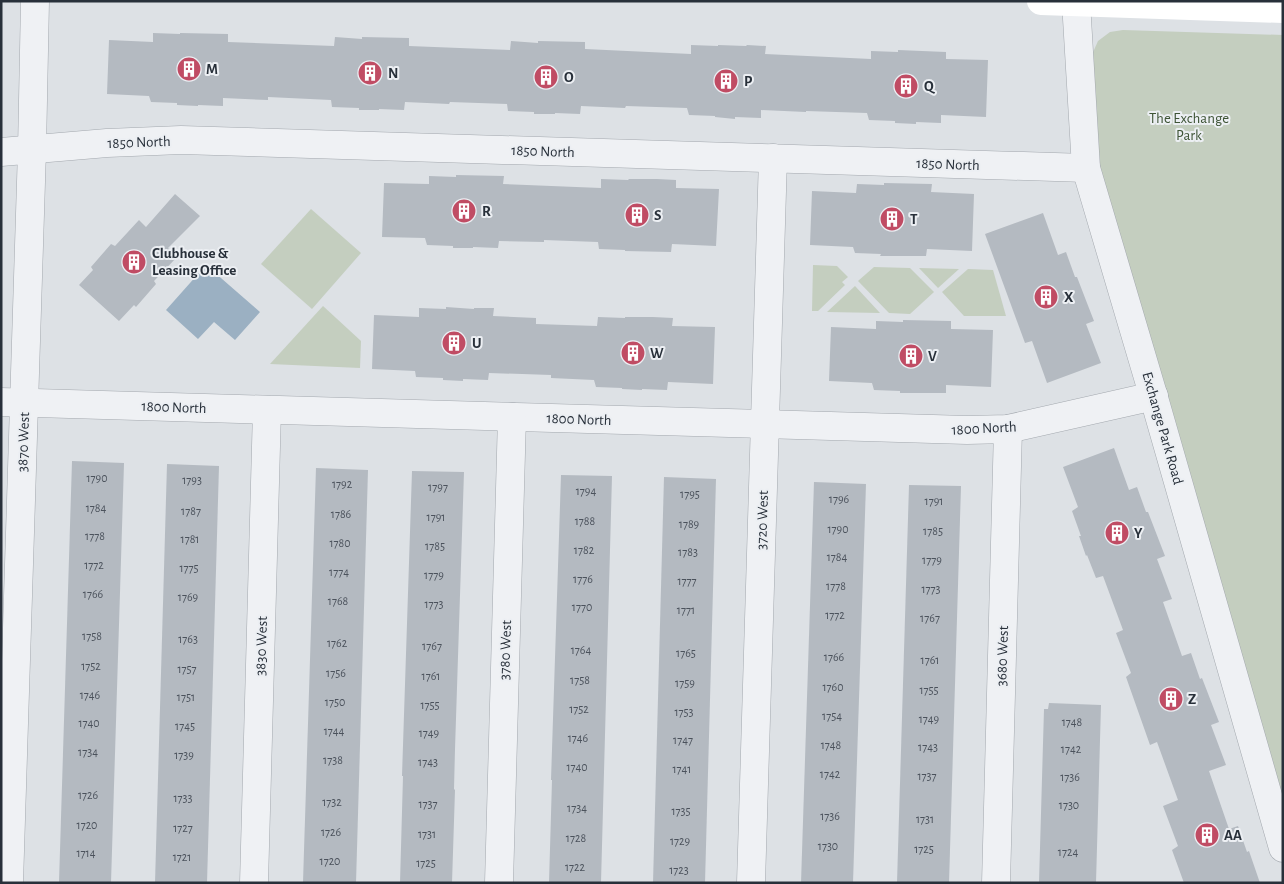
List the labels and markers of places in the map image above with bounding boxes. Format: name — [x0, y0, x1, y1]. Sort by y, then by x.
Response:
building icon: M — [176, 56, 202, 82]
building icon: N — [357, 60, 383, 86]
place label: M — [206, 62, 218, 77]
building icon: O — [533, 64, 559, 90]
place label: N — [388, 66, 398, 81]
building icon: P — [713, 68, 739, 94]
place label: O — [564, 70, 574, 85]
building icon: Q — [893, 73, 919, 99]
place label: P — [744, 74, 753, 89]
place label: Q — [924, 79, 936, 94]
building icon: R — [451, 198, 477, 224]
building icon: S — [624, 202, 650, 228]
place label: R — [482, 204, 491, 219]
building icon: T — [879, 206, 905, 232]
place label: S — [654, 208, 661, 223]
place label: T — [910, 212, 918, 227]
place label: Clubhouse & Leasing Office — [152, 246, 236, 278]
building icon: Clubhouse & Leasing Office — [121, 249, 147, 275]
building icon: X — [1033, 284, 1059, 310]
place label: X — [1064, 290, 1074, 305]
building icon: U — [441, 330, 467, 356]
place label: U — [472, 336, 482, 351]
building icon: W — [620, 340, 646, 366]
building icon: V — [898, 343, 924, 369]
place label: W — [650, 346, 664, 361]
place label: V — [928, 349, 937, 364]
building icon: Y — [1104, 520, 1130, 546]
place label: Y — [1134, 526, 1143, 541]
building icon: Z — [1158, 686, 1184, 712]
place label: Z — [1188, 692, 1196, 707]
building icon: AA — [1194, 822, 1220, 848]
place label: AA — [1224, 828, 1242, 843]

